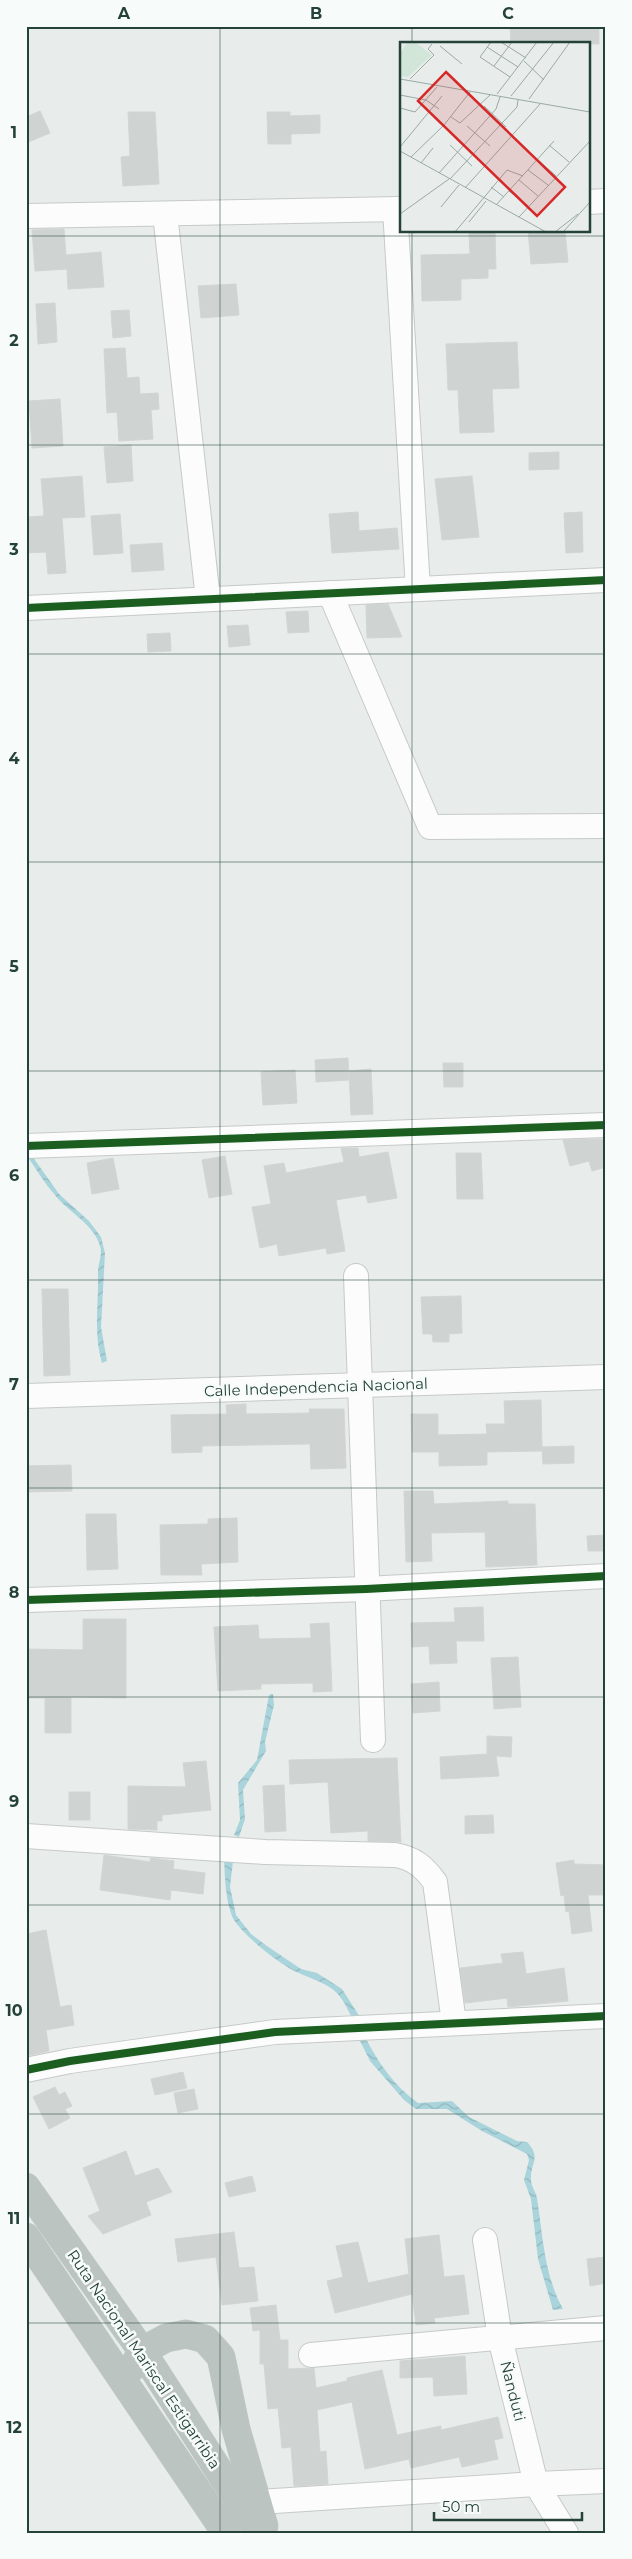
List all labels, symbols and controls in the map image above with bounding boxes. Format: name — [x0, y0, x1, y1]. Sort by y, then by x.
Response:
text: A — [117, 4, 131, 23]
text: B — [310, 4, 322, 23]
text: C — [502, 4, 514, 23]
inset map — [400, 42, 590, 232]
text: 1 — [11, 123, 17, 142]
text: 2 — [9, 331, 19, 350]
text: 3 — [8, 540, 19, 559]
text: 4 — [8, 749, 20, 768]
text: 5 — [9, 957, 19, 976]
text: 6 — [9, 1166, 19, 1185]
street label: Calle Independencia Nacional — [204, 1374, 428, 1400]
text: 7 — [9, 1375, 19, 1394]
text: 8 — [9, 1583, 19, 1602]
text: 9 — [9, 1792, 19, 1811]
text: 10 — [5, 2001, 23, 2020]
text: 11 — [8, 2209, 20, 2228]
street label: Ruta Nacional Mariscal Estigarribia — [63, 2246, 225, 2472]
street label: Ñanduti — [496, 2359, 530, 2423]
text: 12 — [6, 2418, 22, 2437]
scale bar — [434, 2489, 582, 2521]
text: 50 m — [442, 2497, 480, 2516]

